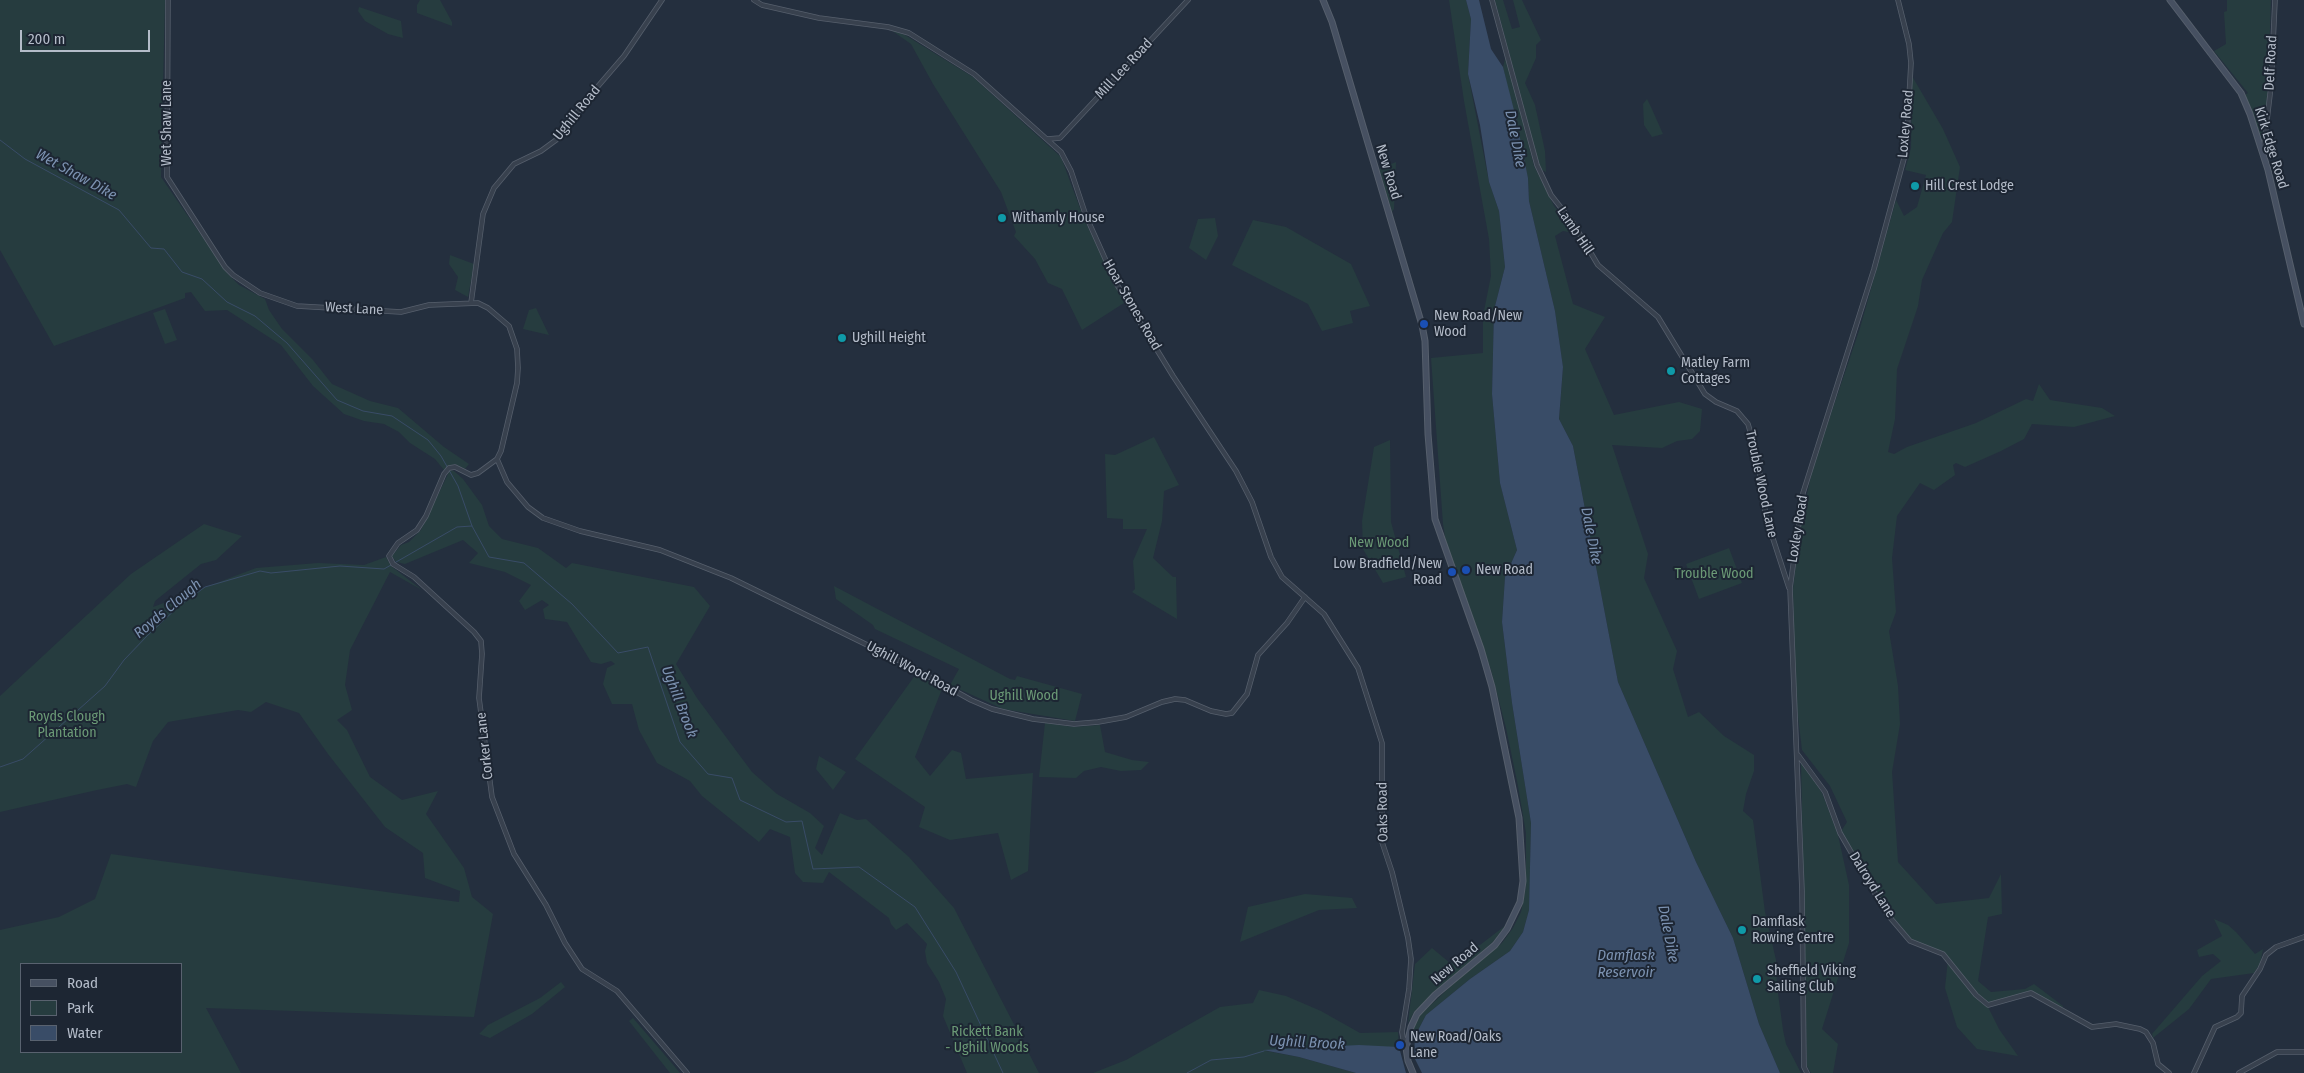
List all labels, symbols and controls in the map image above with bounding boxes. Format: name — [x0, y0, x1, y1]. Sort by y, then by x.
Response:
scale bar — [22, 20, 152, 52]
text: 200 m — [28, 30, 65, 48]
street label: Mill Lee Road — [1092, 35, 1156, 103]
street label: Delf Road — [2261, 35, 2281, 91]
street label: Wet Shaw Lane — [159, 80, 175, 166]
street label: Ughill Road — [550, 82, 604, 144]
street label: Loxley Road — [1895, 89, 1917, 159]
street label: Kirk Edge Road — [2251, 105, 2291, 191]
water label: Dale Dike — [1501, 109, 1529, 169]
street label: New Road — [1372, 142, 1404, 202]
water label: Wet Shaw Dike — [32, 145, 120, 205]
place label: Hill Crest Lodge — [1925, 178, 2014, 194]
marker: Hill Crest Lodge — [1909, 180, 1921, 192]
street label: Lamb Hill — [1553, 204, 1597, 258]
place label: Withamly House — [1012, 210, 1105, 226]
marker: Withamly House — [996, 212, 1008, 224]
street label: Hoar Stones Road — [1099, 257, 1165, 353]
street label: West Lane — [324, 299, 384, 319]
place label: New Road/New Wood — [1434, 308, 1522, 341]
marker: New Road/New Wood — [1418, 318, 1430, 330]
place label: Ughill Height — [852, 330, 926, 346]
marker: Ughill Height — [836, 332, 848, 344]
place label: Matley Farm Cottages — [1681, 355, 1750, 388]
marker: Matley Farm Cottages — [1665, 365, 1677, 377]
street label: Trouble Wood Lane — [1741, 429, 1781, 539]
street label: Loxley Road — [1784, 494, 1812, 564]
water label: Dale Dike — [1577, 506, 1605, 566]
park label: New Wood — [1349, 535, 1409, 551]
place label: Low Bradfield/New Road — [1333, 556, 1442, 588]
place label: New Road — [1476, 562, 1533, 578]
marker: New Road — [1460, 564, 1472, 576]
marker: Low Bradfield/New Road — [1446, 566, 1458, 578]
park label: Trouble Wood — [1674, 566, 1754, 582]
water label: Royds Clough — [131, 576, 205, 642]
street label: Ughill Wood Road — [863, 638, 961, 700]
water label: Ughill Brook — [657, 663, 701, 741]
park label: Ughill Wood — [990, 688, 1058, 704]
park label: Royds Clough Plantation — [29, 709, 105, 742]
street label: Corker Lane — [473, 711, 497, 781]
street label: Oaks Road — [1374, 782, 1392, 842]
street label: Dalroyd Lane — [1845, 849, 1899, 921]
water label: Dale Dike — [1654, 904, 1682, 964]
place label: Damflask Rowing Centre — [1752, 914, 1834, 946]
marker: Damflask Rowing Centre — [1736, 924, 1748, 936]
street label: New Road — [1428, 939, 1482, 989]
water label: Damflask Reservoir — [1597, 947, 1655, 982]
legend — [20, 963, 182, 1053]
place label: Sheffield Viking Sailing Club — [1767, 963, 1856, 996]
marker: Sheffield Viking Sailing Club — [1751, 973, 1763, 985]
text: Road — [67, 974, 98, 992]
text: Park — [67, 999, 94, 1017]
text: Water — [67, 1024, 102, 1042]
park label: Rickett Bank - Ughill Woods — [945, 1024, 1029, 1056]
place label: New Road/Oaks Lane — [1410, 1029, 1501, 1062]
water label: Ughill Brook — [1269, 1032, 1345, 1054]
marker: New Road/Oaks Lane — [1394, 1039, 1406, 1051]

